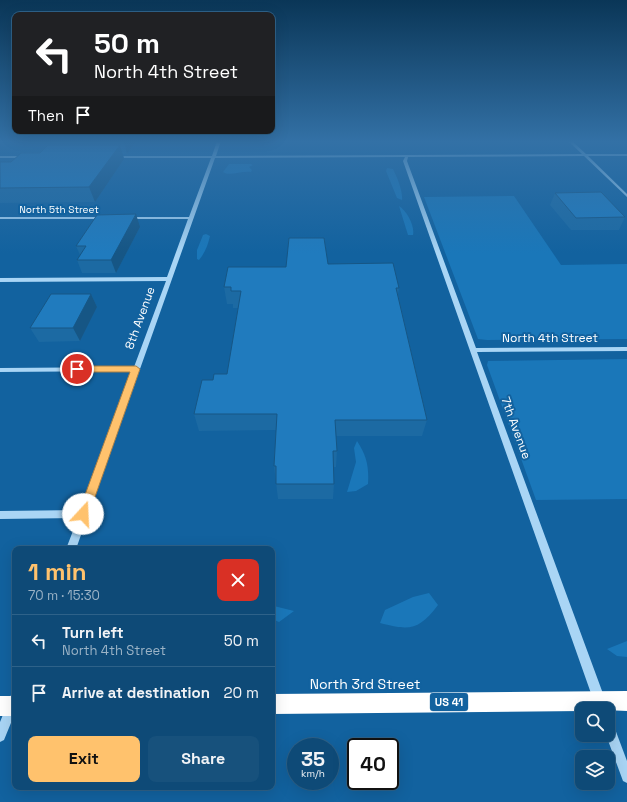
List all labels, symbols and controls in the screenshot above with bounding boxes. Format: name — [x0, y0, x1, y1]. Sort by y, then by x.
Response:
text: 50 m — [94, 25, 160, 61]
icon: left — [28, 28, 80, 80]
text: North 4th Street — [94, 60, 238, 83]
icon: arrive — [72, 104, 94, 126]
text: Then — [28, 106, 64, 125]
street label: North 5th Street — [19, 203, 99, 216]
street label: 8th Avenue — [121, 284, 159, 352]
street label: North 4th Street — [502, 330, 598, 346]
pin — [60, 352, 94, 386]
icon: arrive — [66, 358, 88, 380]
street label: 7th Avenue — [497, 395, 535, 461]
position arrow — [62, 493, 104, 535]
text: 1 min — [28, 556, 87, 587]
button: close — [217, 559, 259, 601]
text: 70 m · 15:30 — [28, 587, 100, 604]
text: Turn left — [62, 623, 124, 642]
icon: left — [28, 630, 50, 652]
text: 50 m — [224, 631, 259, 650]
text: North 4th Street — [62, 642, 166, 659]
street label: North 3rd Street — [310, 675, 420, 693]
icon: arrive — [28, 682, 50, 704]
text: Arrive at destination — [62, 683, 210, 702]
text: 20 m — [224, 683, 259, 702]
road number: US 41 — [430, 693, 468, 711]
map controls — [575, 702, 615, 790]
button: search — [575, 702, 615, 742]
button: Exit — [28, 736, 140, 782]
button: Share — [148, 736, 259, 782]
speed limit sign: 40 — [347, 738, 399, 790]
text: 35 — [301, 746, 325, 772]
button: layers — [575, 750, 615, 790]
text: km/h — [301, 767, 325, 780]

